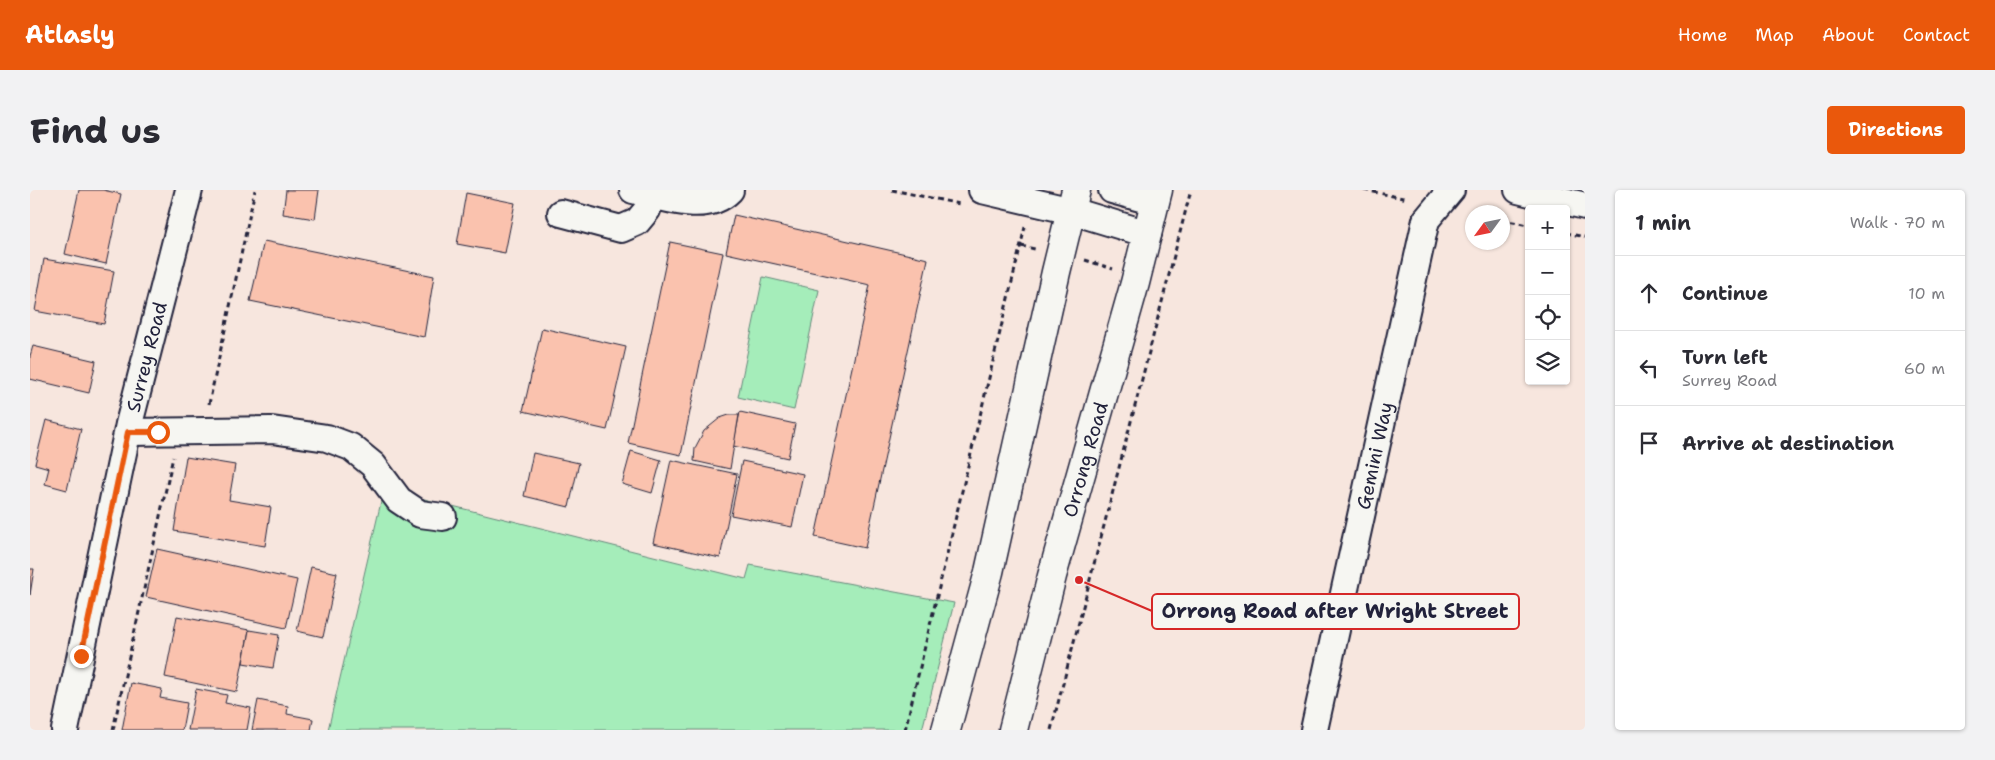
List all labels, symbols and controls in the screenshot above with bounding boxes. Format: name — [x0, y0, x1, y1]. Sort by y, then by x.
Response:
text: Atlasly — [25, 19, 115, 51]
text: Home — [1678, 23, 1727, 47]
text: Map — [1755, 23, 1794, 47]
text: About — [1822, 23, 1875, 47]
text: Contact — [1903, 23, 1970, 47]
button: Directions — [1827, 106, 1965, 154]
text: Find us — [30, 107, 161, 154]
north arrow — [1465, 205, 1510, 250]
map controls — [1525, 205, 1570, 385]
button: + — [1525, 205, 1570, 250]
text: 1 min — [1635, 209, 1691, 237]
text: Walk · 70 m — [1850, 212, 1945, 233]
button: − — [1525, 250, 1570, 295]
icon: ahead — [1635, 279, 1663, 307]
text: Continue — [1682, 281, 1768, 306]
text: 10 m — [1908, 283, 1945, 304]
button: locate — [1525, 295, 1570, 340]
street label: Surrey Road — [121, 299, 173, 415]
button: layers — [1525, 340, 1570, 385]
text: Turn left — [1682, 345, 1768, 370]
icon: left — [1635, 354, 1663, 382]
text: 60 m — [1904, 358, 1945, 379]
text: Surrey Road — [1682, 370, 1777, 391]
street label: Orrong Road — [1057, 399, 1114, 520]
street label: Gemini Way — [1351, 399, 1399, 512]
route start — [147, 421, 170, 444]
icon: arrive — [1635, 429, 1663, 457]
text: Arrive at destination — [1682, 431, 1894, 456]
callout: Orrong Road after Wright Street — [1152, 594, 1519, 629]
text: Orrong Road after Wright Street — [1161, 598, 1509, 624]
route end — [70, 645, 93, 668]

